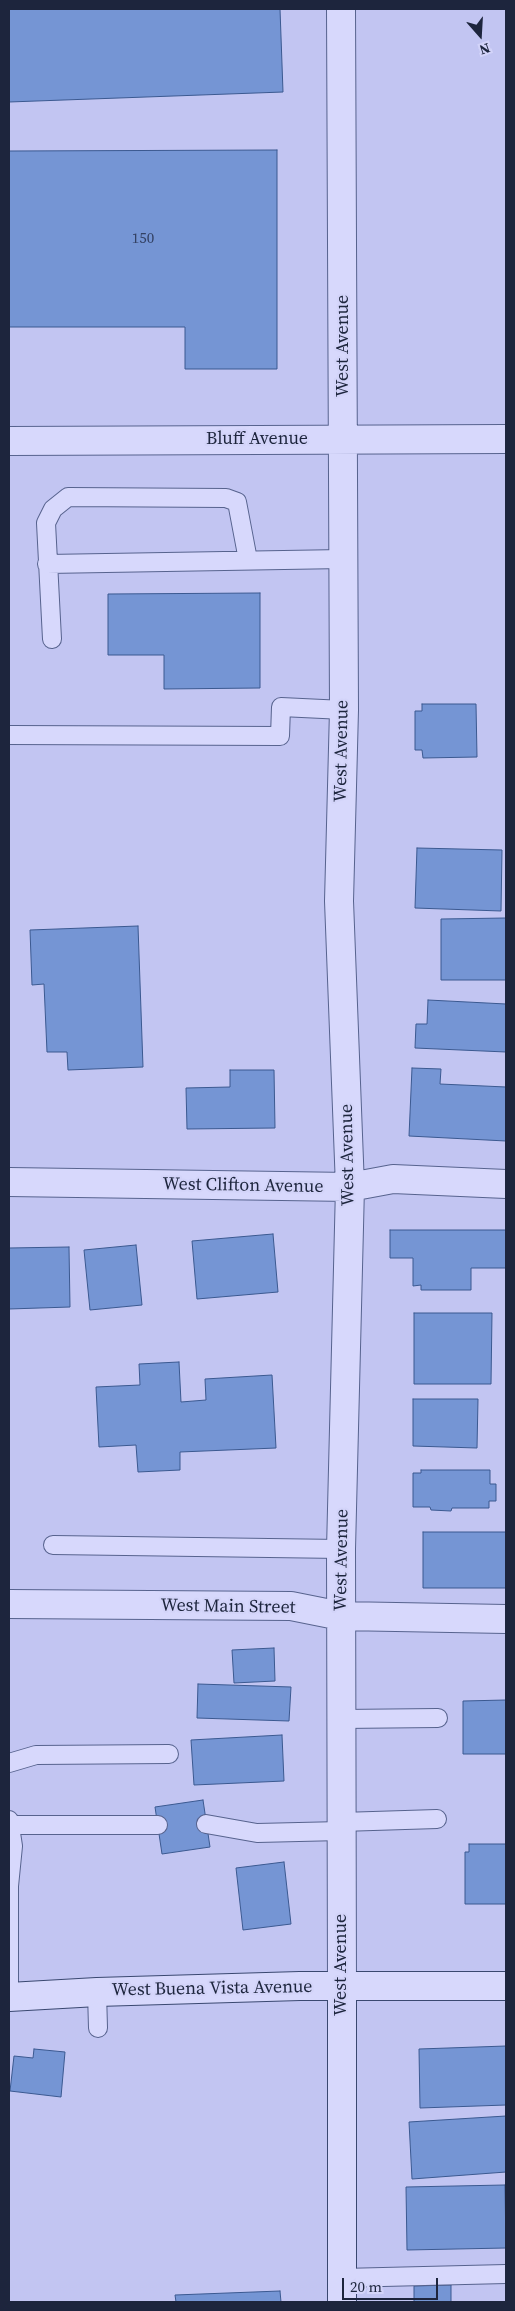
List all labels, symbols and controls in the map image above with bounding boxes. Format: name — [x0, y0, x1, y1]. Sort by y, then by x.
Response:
north arrow — [455, 10, 505, 60]
text: N — [477, 38, 493, 60]
house number: 150 — [132, 230, 154, 248]
street label: West Avenue — [332, 295, 354, 397]
street label: Bluff Avenue — [206, 428, 308, 450]
street label: West Avenue — [330, 700, 354, 802]
street label: West Avenue — [336, 1104, 360, 1206]
street label: West Clifton Avenue — [162, 1174, 324, 1198]
street label: West Avenue — [330, 1509, 354, 1611]
street label: West Main Street — [160, 1595, 296, 1619]
street label: West Avenue — [330, 1914, 352, 2016]
street label: West Buena Vista Avenue — [111, 1976, 313, 2002]
scale bar — [345, 2268, 441, 2300]
text: 20 m — [350, 2276, 382, 2297]

